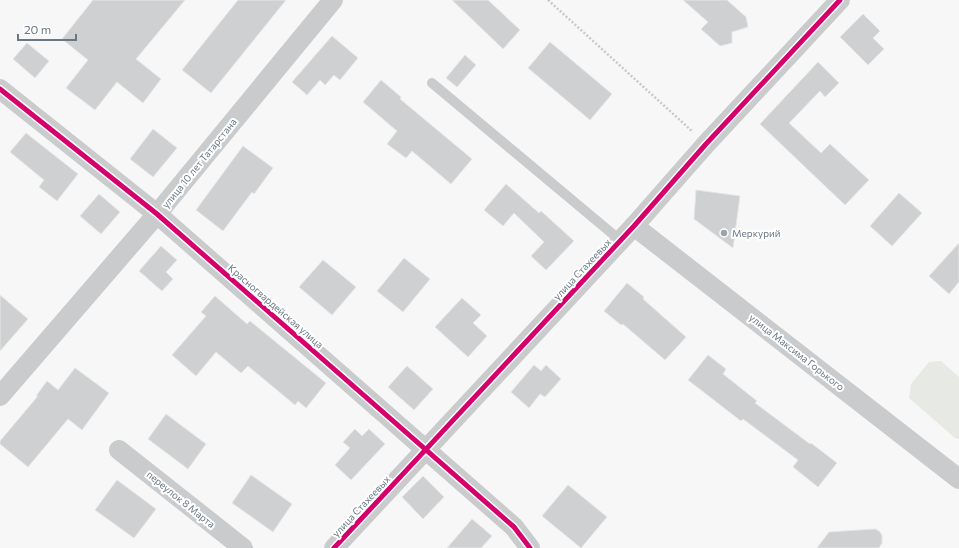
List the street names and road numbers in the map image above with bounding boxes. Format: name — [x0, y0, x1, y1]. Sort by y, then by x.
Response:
street label: улица 10 лет Татарстана — [159, 116, 239, 210]
street label: улица Стахеевых — [551, 235, 614, 302]
street label: Красногвардейская улица — [226, 261, 326, 351]
street label: улица Максима Горького — [747, 311, 847, 393]
street label: переулок 8 Марта — [145, 468, 217, 530]
street label: улица Стахеевых — [330, 472, 393, 539]

